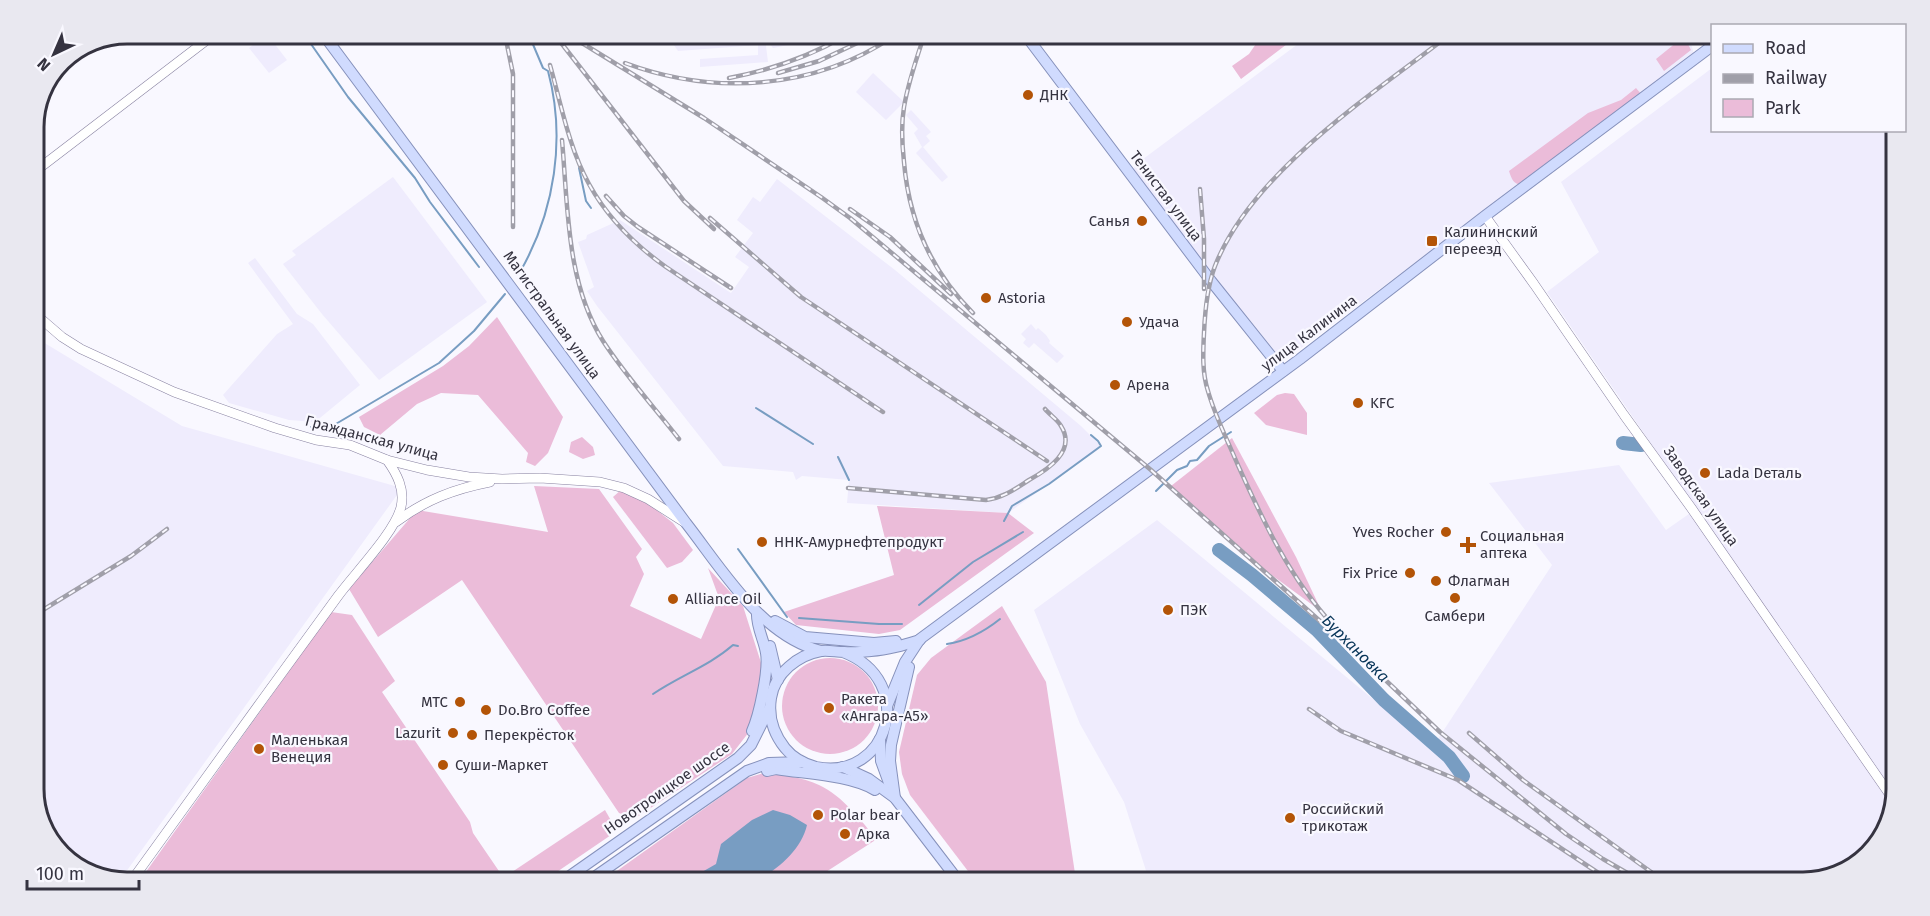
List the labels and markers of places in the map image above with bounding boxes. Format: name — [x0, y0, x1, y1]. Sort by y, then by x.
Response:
place label: ДНК — [1039, 86, 1068, 104]
marker: ДНК — [1021, 88, 1035, 102]
place label: Санья — [1089, 212, 1130, 230]
marker: Санья — [1135, 214, 1149, 228]
place label: Калининский переезд — [1444, 223, 1538, 258]
marker: Калининский переезд — [1425, 234, 1439, 248]
place label: Astoria — [998, 289, 1046, 307]
marker: Astoria — [979, 291, 993, 305]
place label: Удача — [1139, 313, 1179, 331]
marker: Удача — [1120, 315, 1134, 329]
place label: Арена — [1127, 376, 1170, 394]
marker: Арена — [1108, 378, 1122, 392]
place label: KFC — [1370, 394, 1395, 412]
marker: KFC — [1351, 396, 1365, 410]
place label: Lada Dеталь — [1717, 464, 1802, 482]
marker: Lada Dеталь — [1698, 466, 1712, 480]
place label: Yves Rocher — [1352, 523, 1434, 541]
marker: Yves Rocher — [1439, 525, 1453, 539]
place label: Социальная аптека — [1480, 527, 1565, 562]
place label: ННК-Амурнефтепродукт — [774, 533, 944, 551]
marker: ННК-Амурнефтепродукт — [755, 535, 769, 549]
marker: Социальная аптека — [1461, 538, 1475, 552]
place label: Fix Price — [1342, 564, 1398, 582]
marker: Fix Price — [1403, 566, 1417, 580]
place label: Флагман — [1448, 572, 1510, 590]
marker: Флагман — [1429, 574, 1443, 588]
place label: Alliance Oil — [685, 590, 762, 608]
marker: Самбери — [1448, 591, 1462, 605]
marker: Alliance Oil — [666, 592, 680, 606]
place label: ПЭК — [1180, 601, 1207, 619]
marker: ПЭК — [1161, 603, 1175, 617]
place label: Самбери — [1424, 607, 1486, 625]
place label: Ракета «Ангара-А5» — [841, 690, 928, 725]
place label: МТС — [421, 693, 449, 711]
marker: МТС — [453, 695, 467, 709]
place label: Do.Bro Coffee — [498, 701, 590, 719]
marker: Ракета «Ангара-А5» — [822, 701, 836, 715]
marker: Do.Bro Coffee — [479, 703, 493, 717]
place label: Lazurit — [395, 724, 442, 742]
marker: Lazurit — [446, 726, 460, 740]
place label: Перекрёсток — [484, 726, 575, 744]
marker: Перекрёсток — [465, 728, 479, 742]
place label: Маленькая Венеция — [271, 731, 348, 766]
marker: Маленькая Венеция — [252, 742, 266, 756]
place label: Суши-Маркет — [455, 756, 548, 774]
marker: Суши-Маркет — [436, 758, 450, 772]
place label: Российский трикотаж — [1302, 800, 1384, 835]
place label: Polar bear — [830, 806, 900, 824]
marker: Polar bear — [811, 808, 825, 822]
marker: Российский трикотаж — [1283, 811, 1297, 825]
place label: Арка — [857, 825, 890, 843]
marker: Арка — [838, 827, 852, 841]

